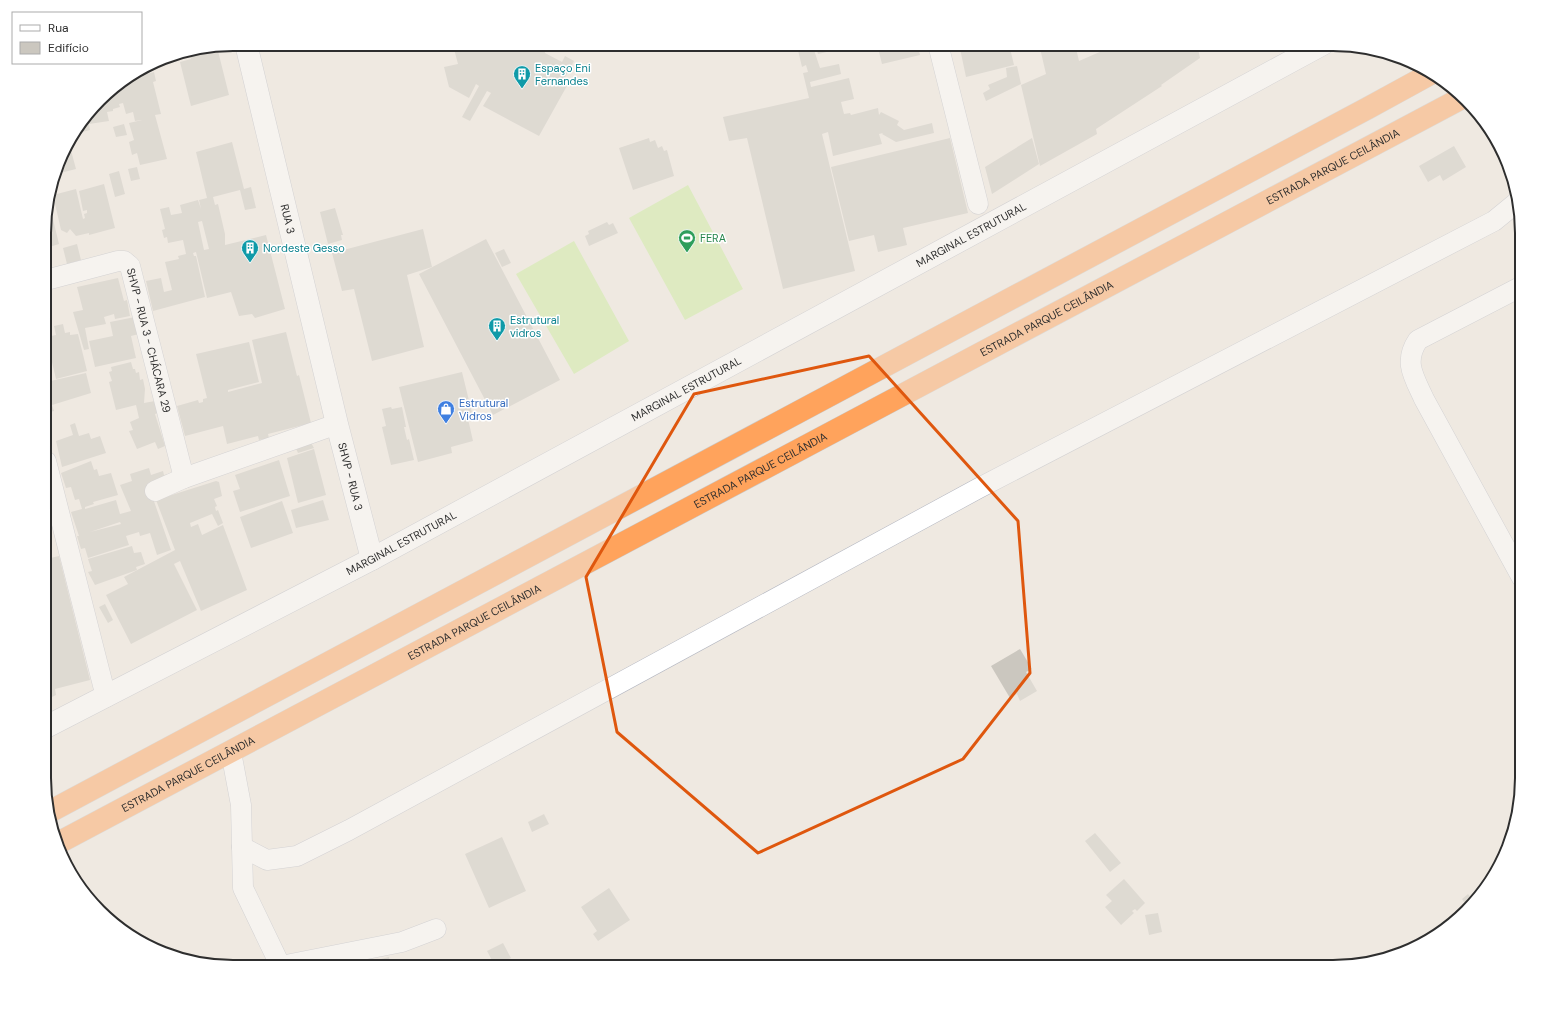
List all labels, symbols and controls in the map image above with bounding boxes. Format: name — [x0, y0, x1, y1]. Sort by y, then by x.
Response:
legend — [12, 12, 142, 64]
text: Rua — [48, 20, 69, 36]
text: Edifício — [48, 40, 89, 56]
place label: Espaço Eni Fernandes — [535, 61, 591, 88]
building icon: Espaço Eni Fernandes — [512, 64, 532, 89]
street label: ESTRADA PARQUE CEILÂNDIA — [1264, 125, 1402, 208]
street label: MARGINAL ESTRUTURAL — [914, 199, 1029, 270]
street label: RUA 3 — [278, 203, 298, 235]
sports icon: FERA — [677, 228, 697, 253]
place label: FERA — [700, 231, 726, 245]
building icon: Nordeste Gesso — [240, 238, 260, 263]
place label: Nordeste Gesso — [263, 241, 345, 255]
street label: SHVP - RUA 3 - CHÁCARA 29 — [124, 267, 174, 414]
street label: ESTRADA PARQUE CEILÂNDIA — [978, 277, 1116, 359]
place label: Estrutural vidros — [510, 313, 559, 340]
building icon: Estrutural vidros — [487, 316, 507, 341]
street label: MARGINAL ESTRUTURAL — [629, 353, 744, 424]
place label: Estrutural Vidros — [459, 396, 508, 423]
shop icon: Estrutural Vidros — [436, 399, 456, 424]
street label: ESTRADA PARQUE CEILÂNDIA — [691, 429, 829, 511]
street label: SHVP - RUA 3 — [335, 441, 366, 512]
street label: MARGINAL ESTRUTURAL — [344, 508, 459, 578]
street label: ESTRADA PARQUE CEILÂNDIA — [405, 581, 543, 663]
street label: ESTRADA PARQUE CEILÂNDIA — [119, 733, 257, 815]

